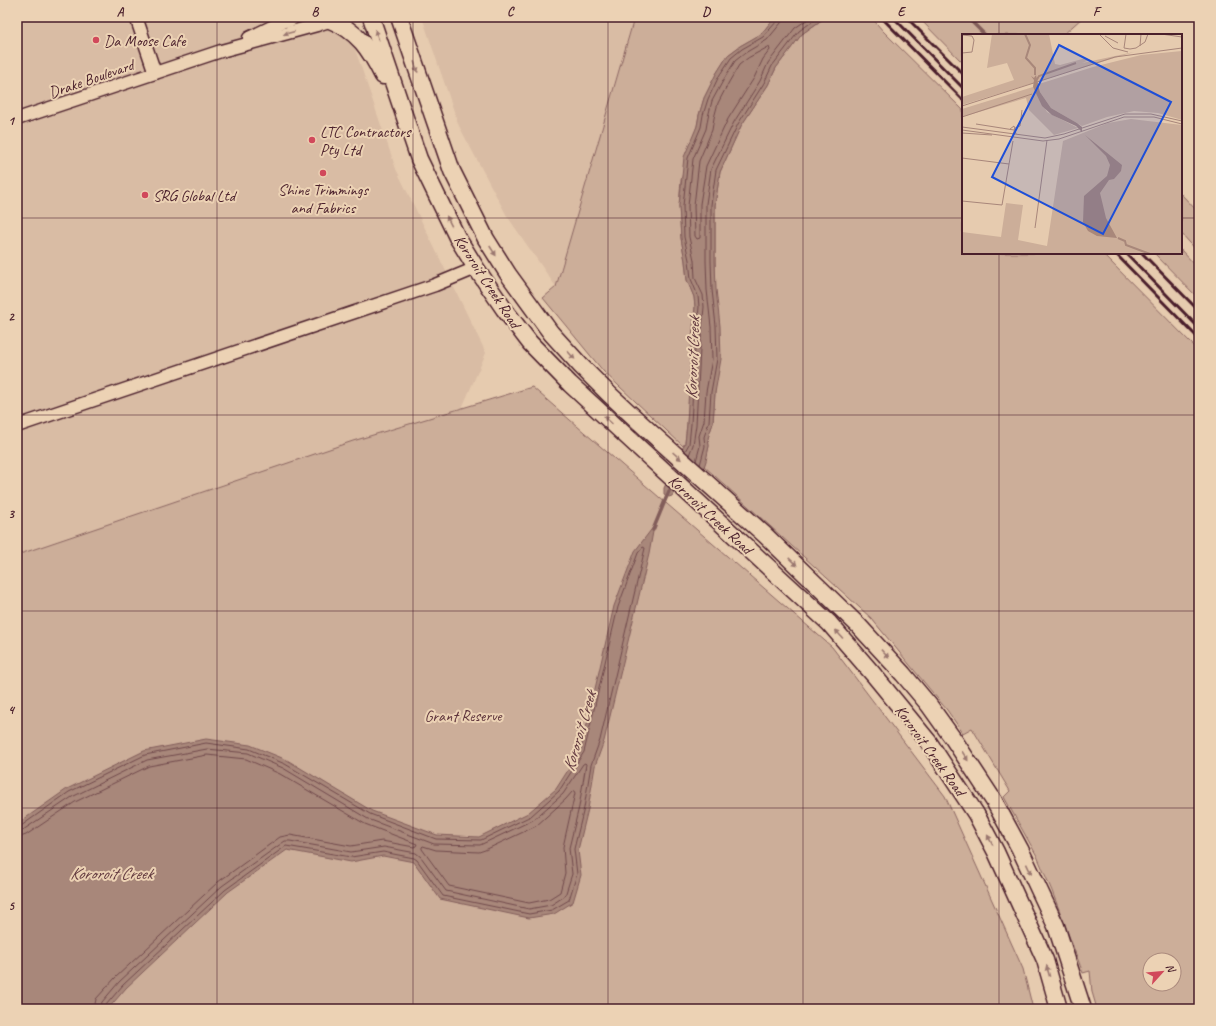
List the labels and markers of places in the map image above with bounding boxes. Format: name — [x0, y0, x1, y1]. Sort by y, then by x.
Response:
place label: Da Moose Cafe — [104, 31, 187, 51]
marker: Da Moose Cafe — [91, 35, 101, 45]
place label: LTC Contractors Pty Ltd — [320, 122, 412, 160]
marker: LTC Contractors Pty Ltd — [307, 135, 317, 145]
marker: Shine Trimmings and Fabrics — [318, 168, 328, 178]
place label: Shine Trimmings and Fabrics — [278, 180, 369, 218]
place label: SRG Global Ltd — [153, 186, 238, 206]
marker: SRG Global Ltd — [140, 190, 150, 200]

